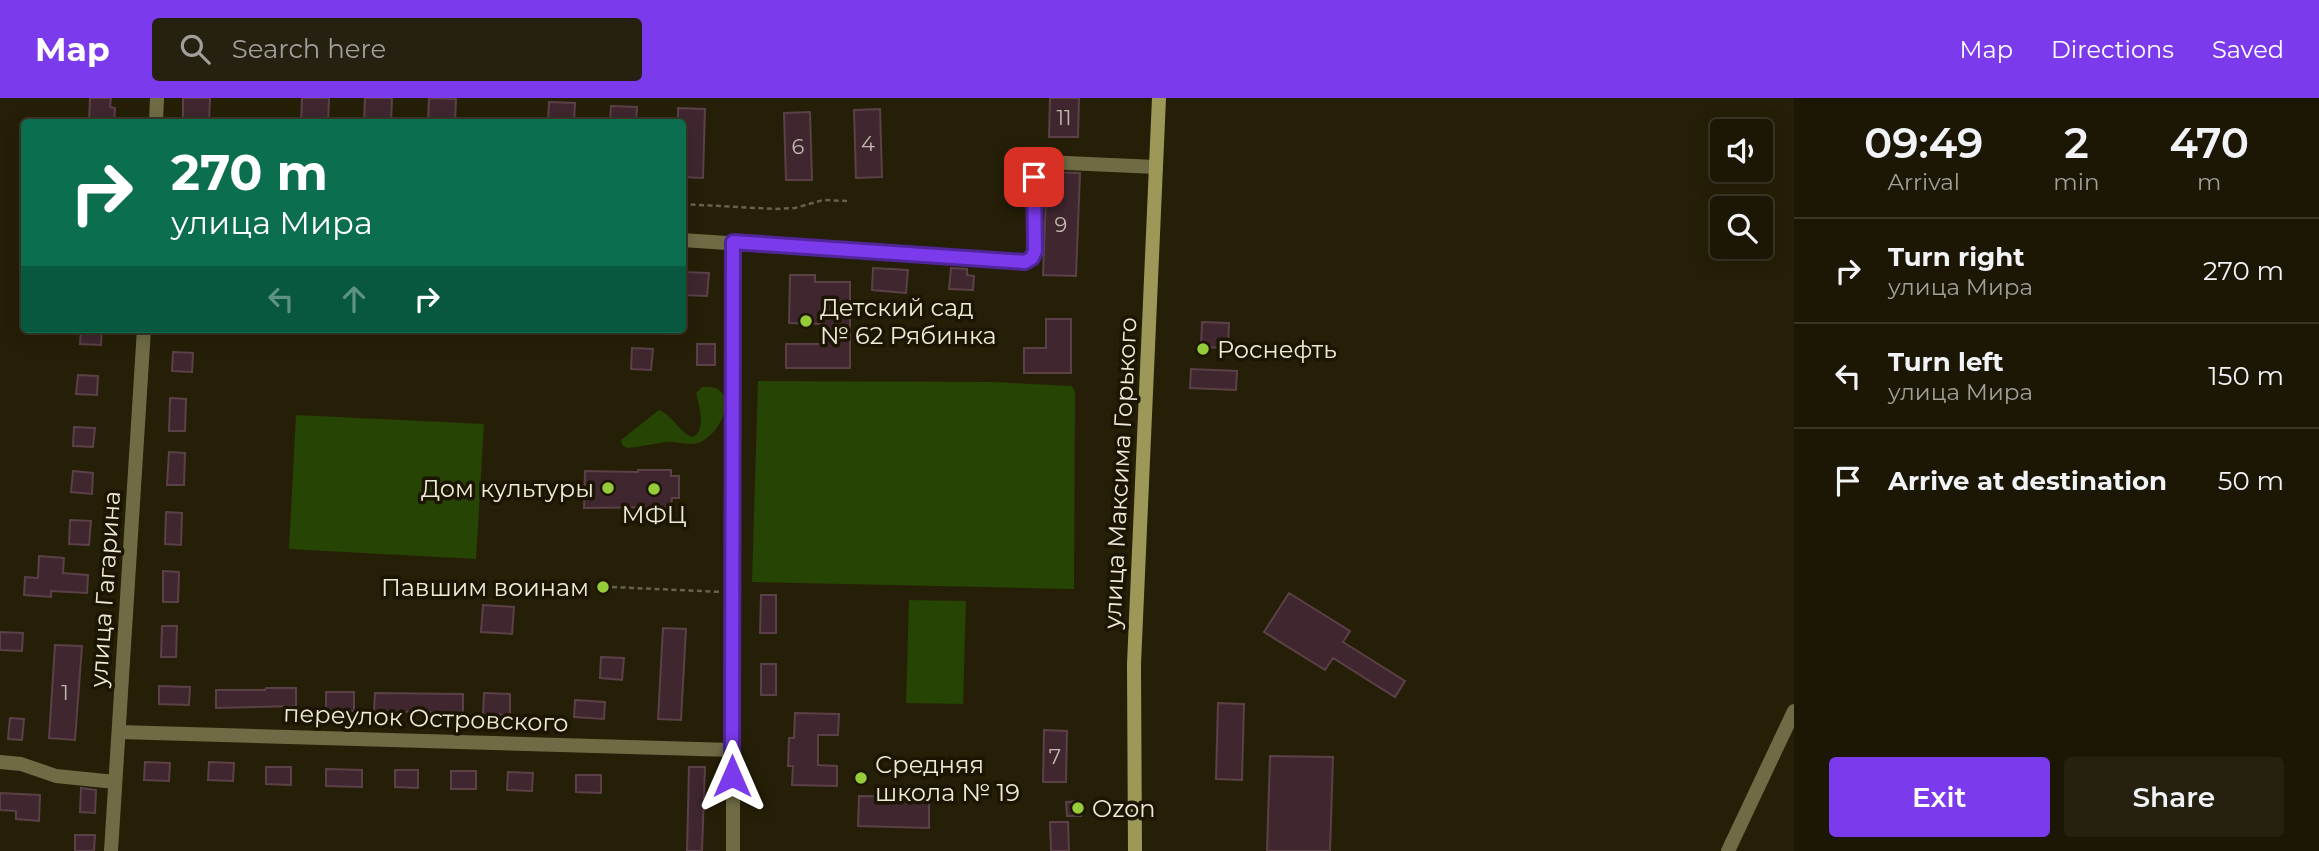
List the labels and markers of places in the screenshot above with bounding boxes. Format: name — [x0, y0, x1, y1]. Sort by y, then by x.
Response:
pin — [1004, 147, 1064, 207]
place label: Детский сад № 62 Рябинка — [820, 293, 997, 350]
marker: Детский сад № 62 Рябинка — [798, 313, 814, 329]
place label: Роснефть — [1217, 335, 1337, 364]
marker: Роснефть — [1195, 341, 1211, 357]
place label: Дом культуры — [421, 474, 594, 503]
marker: Дом культуры — [600, 480, 616, 496]
marker: МФЦ — [646, 481, 662, 497]
place label: МФЦ — [622, 500, 687, 529]
place label: Павшим воинам — [381, 573, 589, 602]
marker: Павшим воинам — [595, 579, 611, 595]
place label: Средняя школа № 19 — [875, 750, 1020, 807]
marker: Средняя школа № 19 — [853, 770, 869, 786]
place label: Ozon — [1092, 794, 1155, 823]
marker: Ozon — [1070, 800, 1086, 816]

